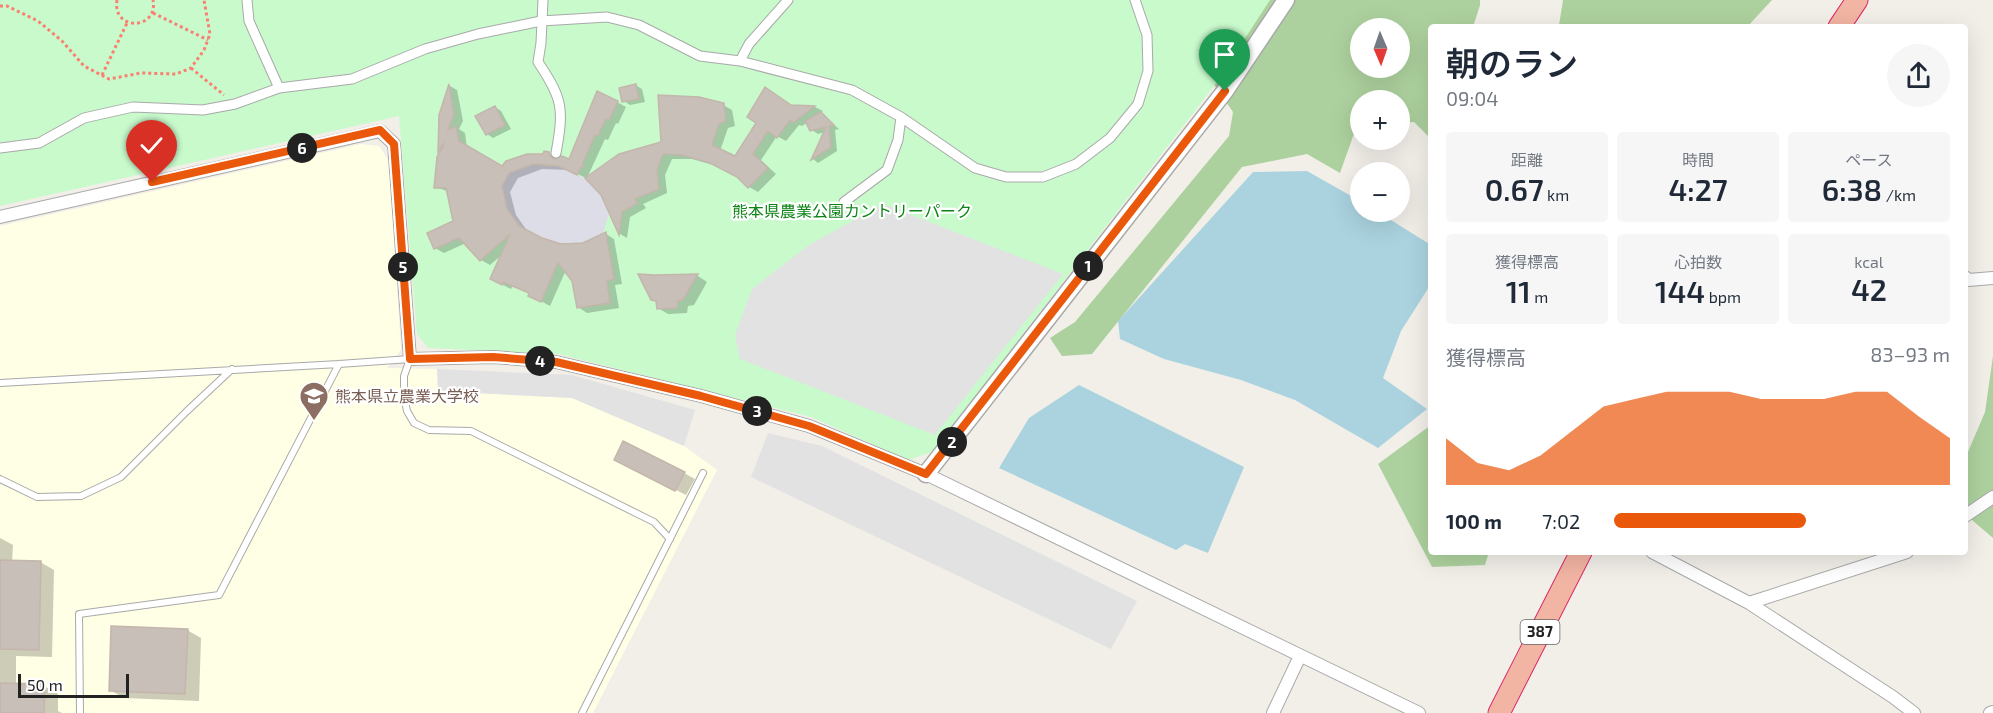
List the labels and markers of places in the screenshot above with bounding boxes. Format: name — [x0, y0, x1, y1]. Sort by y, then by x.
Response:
pin — [1199, 29, 1250, 91]
pin — [126, 120, 177, 182]
pin: 6 — [287, 133, 317, 163]
pin: 1 — [1073, 251, 1103, 281]
pin: 5 — [388, 252, 418, 282]
pin: 4 — [525, 346, 555, 376]
school or university icon: 熊本県立農業大学校 — [298, 380, 330, 422]
place label: 熊本県立農業大学校 — [335, 386, 479, 405]
pin: 3 — [742, 396, 772, 426]
pin: 2 — [937, 427, 967, 457]

